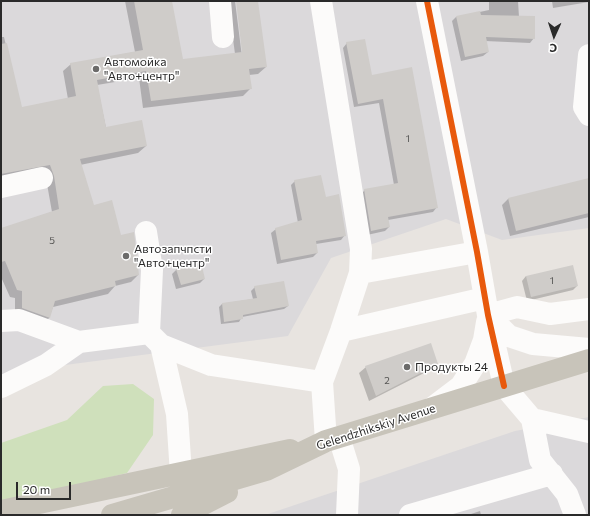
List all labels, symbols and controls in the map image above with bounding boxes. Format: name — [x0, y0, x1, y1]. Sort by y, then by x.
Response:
north arrow — [534, 16, 574, 56]
text: С — [549, 42, 557, 55]
place label: Автомойка "Авто+центр" — [104, 55, 179, 83]
marker: Автомойка "Авто+центр" — [91, 64, 101, 74]
house number: 1 — [406, 133, 410, 145]
house number: 5 — [49, 235, 55, 247]
place label: Автозапчпсти "Авто+центр" — [134, 242, 212, 270]
marker: Автозапчпсти "Авто+центр" — [121, 251, 131, 261]
house number: 1 — [550, 275, 554, 287]
place label: Продукты 24 — [415, 360, 488, 374]
marker: Продукты 24 — [402, 362, 412, 372]
house number: 2 — [384, 375, 390, 387]
street label: Gelendzhikskiy Avenue — [315, 401, 437, 453]
scale bar — [18, 474, 73, 500]
text: 20 m — [23, 482, 50, 496]

